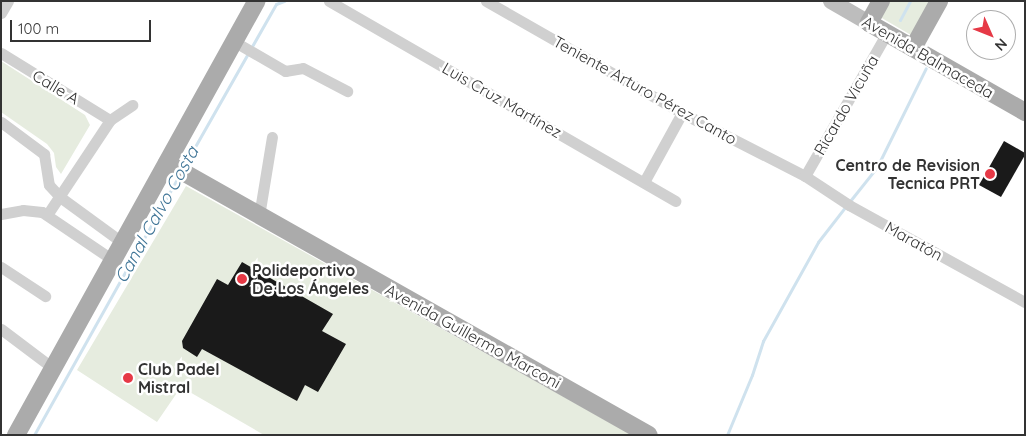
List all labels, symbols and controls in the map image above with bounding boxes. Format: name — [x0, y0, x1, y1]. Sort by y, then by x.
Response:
scale bar — [12, 10, 154, 42]
north arrow — [966, 10, 1016, 60]
street label: Avenida Balmaceda — [859, 12, 997, 102]
text: 100 m — [18, 19, 59, 38]
street label: Teniente Arturo Pérez Canto — [550, 31, 740, 149]
text: N — [991, 35, 1011, 55]
street label: Ricardo Vicuña — [810, 52, 882, 158]
street label: Luis Cruz Martínez — [439, 58, 565, 142]
street label: Calle A — [29, 66, 83, 108]
water label: Canal Calvo Costa — [111, 143, 203, 287]
place label: Centro de Revision Tecnica PRT — [835, 155, 980, 193]
marker: Centro de Revision Tecnica PRT — [984, 168, 996, 180]
street label: Maratón — [882, 217, 946, 265]
place label: Polideportivo De Los Ángeles — [252, 260, 369, 298]
marker: Polideportivo De Los Ángeles — [236, 273, 248, 285]
street label: Avenida Guillermo Marconi — [382, 280, 564, 392]
place label: Club Padel Mistral — [138, 359, 220, 397]
marker: Club Padel Mistral — [122, 372, 134, 384]

